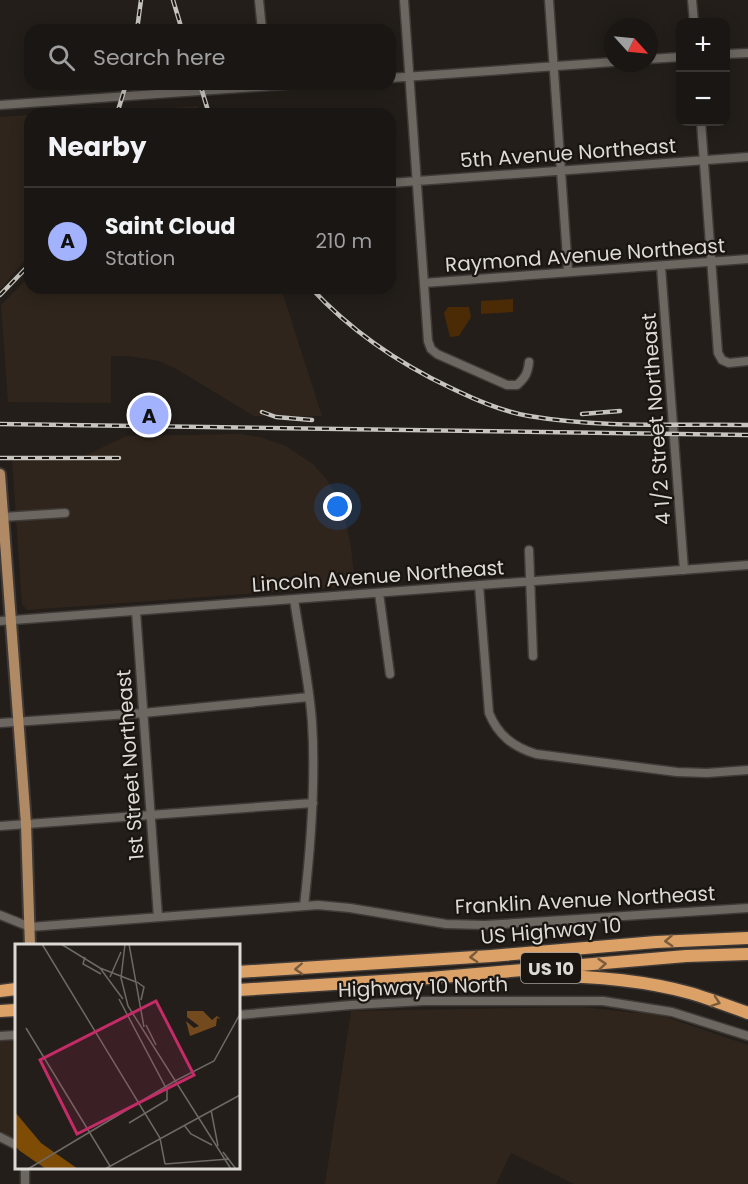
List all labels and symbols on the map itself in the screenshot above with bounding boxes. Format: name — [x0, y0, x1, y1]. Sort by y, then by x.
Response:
north arrow — [604, 18, 658, 72]
street label: 5th Avenue Northeast — [459, 131, 677, 175]
street label: Raymond Avenue Northeast — [444, 231, 726, 279]
street label: 4 1/2 Street Northeast — [635, 312, 677, 526]
pin: A — [130, 392, 168, 438]
your location — [323, 492, 352, 521]
street label: Lincoln Avenue Northeast — [251, 553, 505, 599]
street label: 1st Street Northeast — [109, 669, 151, 861]
street label: Franklin Avenue Northeast — [454, 879, 716, 921]
street label: US Highway 10 — [479, 911, 623, 951]
one-way arrow — [664, 934, 673, 947]
inset map — [15, 944, 240, 1169]
one-way arrow — [470, 950, 479, 963]
road number: US 10 — [521, 953, 581, 983]
one-way arrow — [597, 958, 606, 971]
one-way arrow — [294, 962, 303, 975]
street label: Highway 10 North — [337, 970, 509, 1004]
one-way arrow — [710, 994, 721, 1007]

